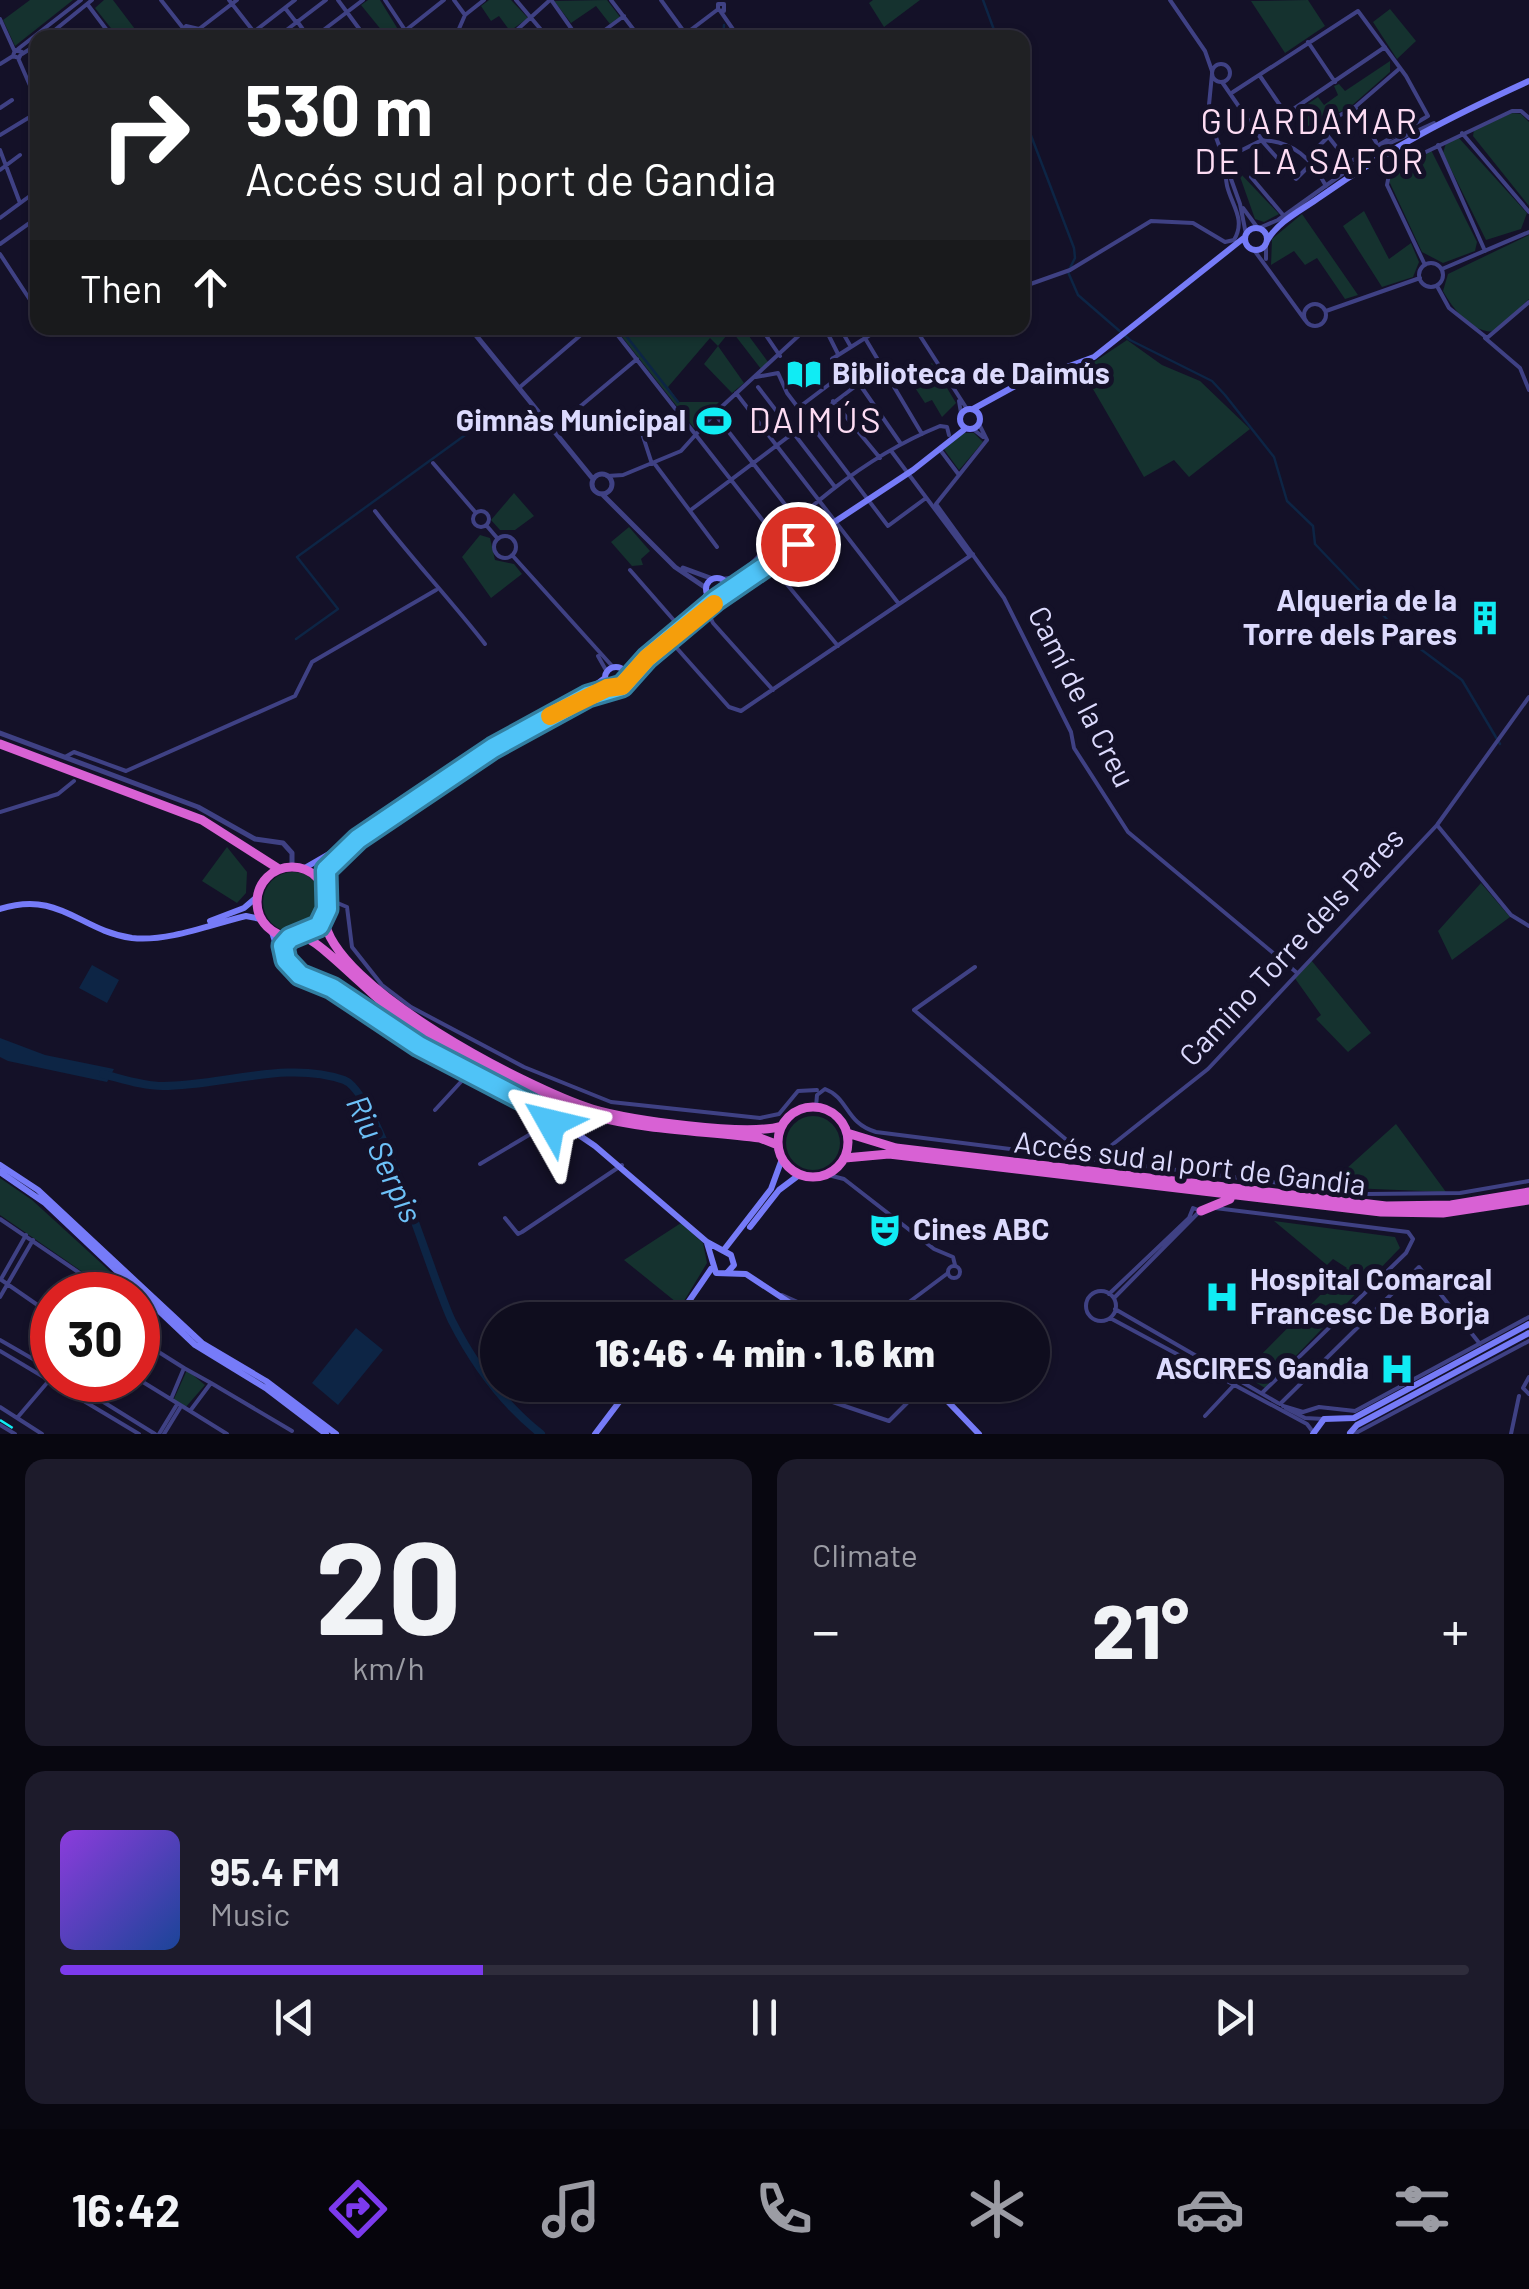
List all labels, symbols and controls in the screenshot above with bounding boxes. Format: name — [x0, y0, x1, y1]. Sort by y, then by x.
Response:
text: 530 m — [245, 66, 433, 150]
icon: right — [80, 70, 210, 200]
district label: GUARDAMAR DE LA SAFOR — [1194, 99, 1426, 181]
text: Accés sud al port de Gandia — [245, 151, 776, 205]
icon: ahead — [183, 260, 238, 315]
text: Then — [80, 265, 163, 311]
place label: Biblioteca de Daimús — [832, 354, 1110, 390]
library icon: Biblioteca de Daimús — [785, 355, 823, 393]
district label: DAIMÚS — [749, 398, 883, 440]
place label: Gimnàs Municipal — [456, 401, 686, 437]
sports icon: Gimnàs Municipal — [695, 402, 733, 440]
pin — [756, 502, 841, 587]
icon: arrive — [771, 517, 826, 572]
place label: Alqueria de la Torre dels Pares — [1243, 581, 1457, 651]
building icon: Alqueria de la Torre dels Pares — [1466, 599, 1504, 637]
street label: Camí de la Creu — [1022, 600, 1144, 793]
street label: Camino Torre dels Pares — [1171, 819, 1410, 1072]
position arrow — [499, 1071, 603, 1175]
water label: Riu Serpis — [340, 1089, 432, 1228]
street label: Accés sud al port de Gandia — [1012, 1123, 1368, 1201]
place label: Cines ABC — [913, 1210, 1049, 1246]
theatre icon: Cines ABC — [866, 1211, 904, 1249]
place label: Hospital Comarcal Francesc De Borja — [1250, 1260, 1492, 1330]
speed limit sign: 30 — [30, 1272, 160, 1402]
hospital icon: Hospital Comarcal Francesc De Borja — [1203, 1278, 1241, 1316]
text: 16:46 · 4 min · 1.6 km — [595, 1329, 935, 1375]
place label: ASCIRES Gandia — [1156, 1349, 1369, 1385]
hospital icon: ASCIRES Gandia — [1378, 1350, 1416, 1388]
text: 20 — [315, 1505, 462, 1661]
text: Climate — [812, 1535, 918, 1573]
text: 21° — [1092, 1584, 1189, 1674]
text: − — [812, 1596, 840, 1662]
text: + — [1441, 1596, 1469, 1662]
text: km/h — [352, 1648, 425, 1686]
text: 95.4 FM — [210, 1848, 340, 1894]
text: Music — [210, 1894, 290, 1932]
icon: previous — [267, 1990, 322, 2045]
icon: pause — [737, 1990, 792, 2045]
icon: next — [1207, 1990, 1262, 2045]
icon: directions — [323, 2174, 393, 2244]
icon: music — [536, 2174, 606, 2244]
icon: phone — [749, 2174, 819, 2244]
icon: climate — [962, 2174, 1032, 2244]
icon: car — [1175, 2174, 1245, 2244]
icon: filters — [1387, 2174, 1457, 2244]
text: 16:42 — [71, 2182, 180, 2236]

